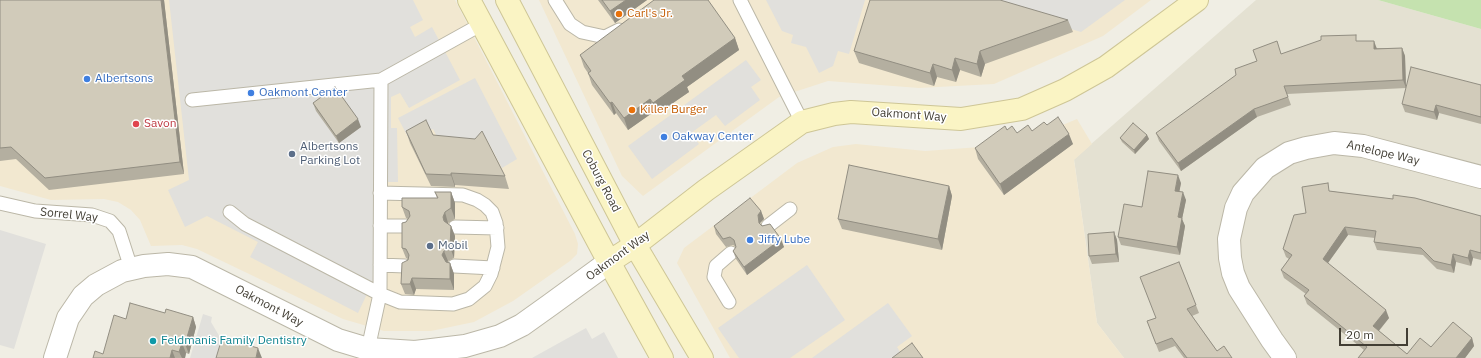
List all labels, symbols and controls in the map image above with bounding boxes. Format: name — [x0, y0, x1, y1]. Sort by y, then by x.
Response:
place label: Carl's Jr. — [627, 7, 673, 21]
marker: Carl's Jr. — [614, 9, 624, 19]
place label: Albertsons — [95, 72, 153, 86]
marker: Albertsons — [82, 74, 92, 84]
place label: Oakmont Center — [259, 86, 347, 100]
marker: Oakmont Center — [246, 88, 256, 98]
place label: Killer Burger — [640, 103, 707, 117]
marker: Killer Burger — [627, 105, 637, 115]
street label: Oakmont Way — [871, 105, 947, 125]
place label: Savon — [144, 117, 177, 131]
marker: Savon — [131, 119, 141, 129]
place label: Oakway Center — [672, 130, 754, 144]
marker: Oakway Center — [659, 132, 669, 142]
street label: Antelope Way — [1345, 138, 1421, 168]
place label: Albertsons Parking Lot — [300, 140, 360, 168]
street label: Coburg Road — [578, 147, 624, 215]
marker: Albertsons Parking Lot — [287, 149, 297, 159]
street label: Sorrel Way — [39, 205, 99, 225]
street label: Oakmont Way — [583, 228, 653, 284]
place label: Jiffy Lube — [758, 233, 810, 247]
marker: Jiffy Lube — [745, 235, 755, 245]
place label: Mobil — [438, 239, 468, 253]
marker: Mobil — [425, 241, 435, 251]
street label: Oakmont Way — [232, 282, 306, 330]
scale bar — [1341, 320, 1410, 346]
text: 20 m — [1346, 327, 1374, 342]
place label: Feldmanis Family Dentistry — [161, 334, 307, 348]
marker: Feldmanis Family Dentistry — [148, 336, 158, 346]

